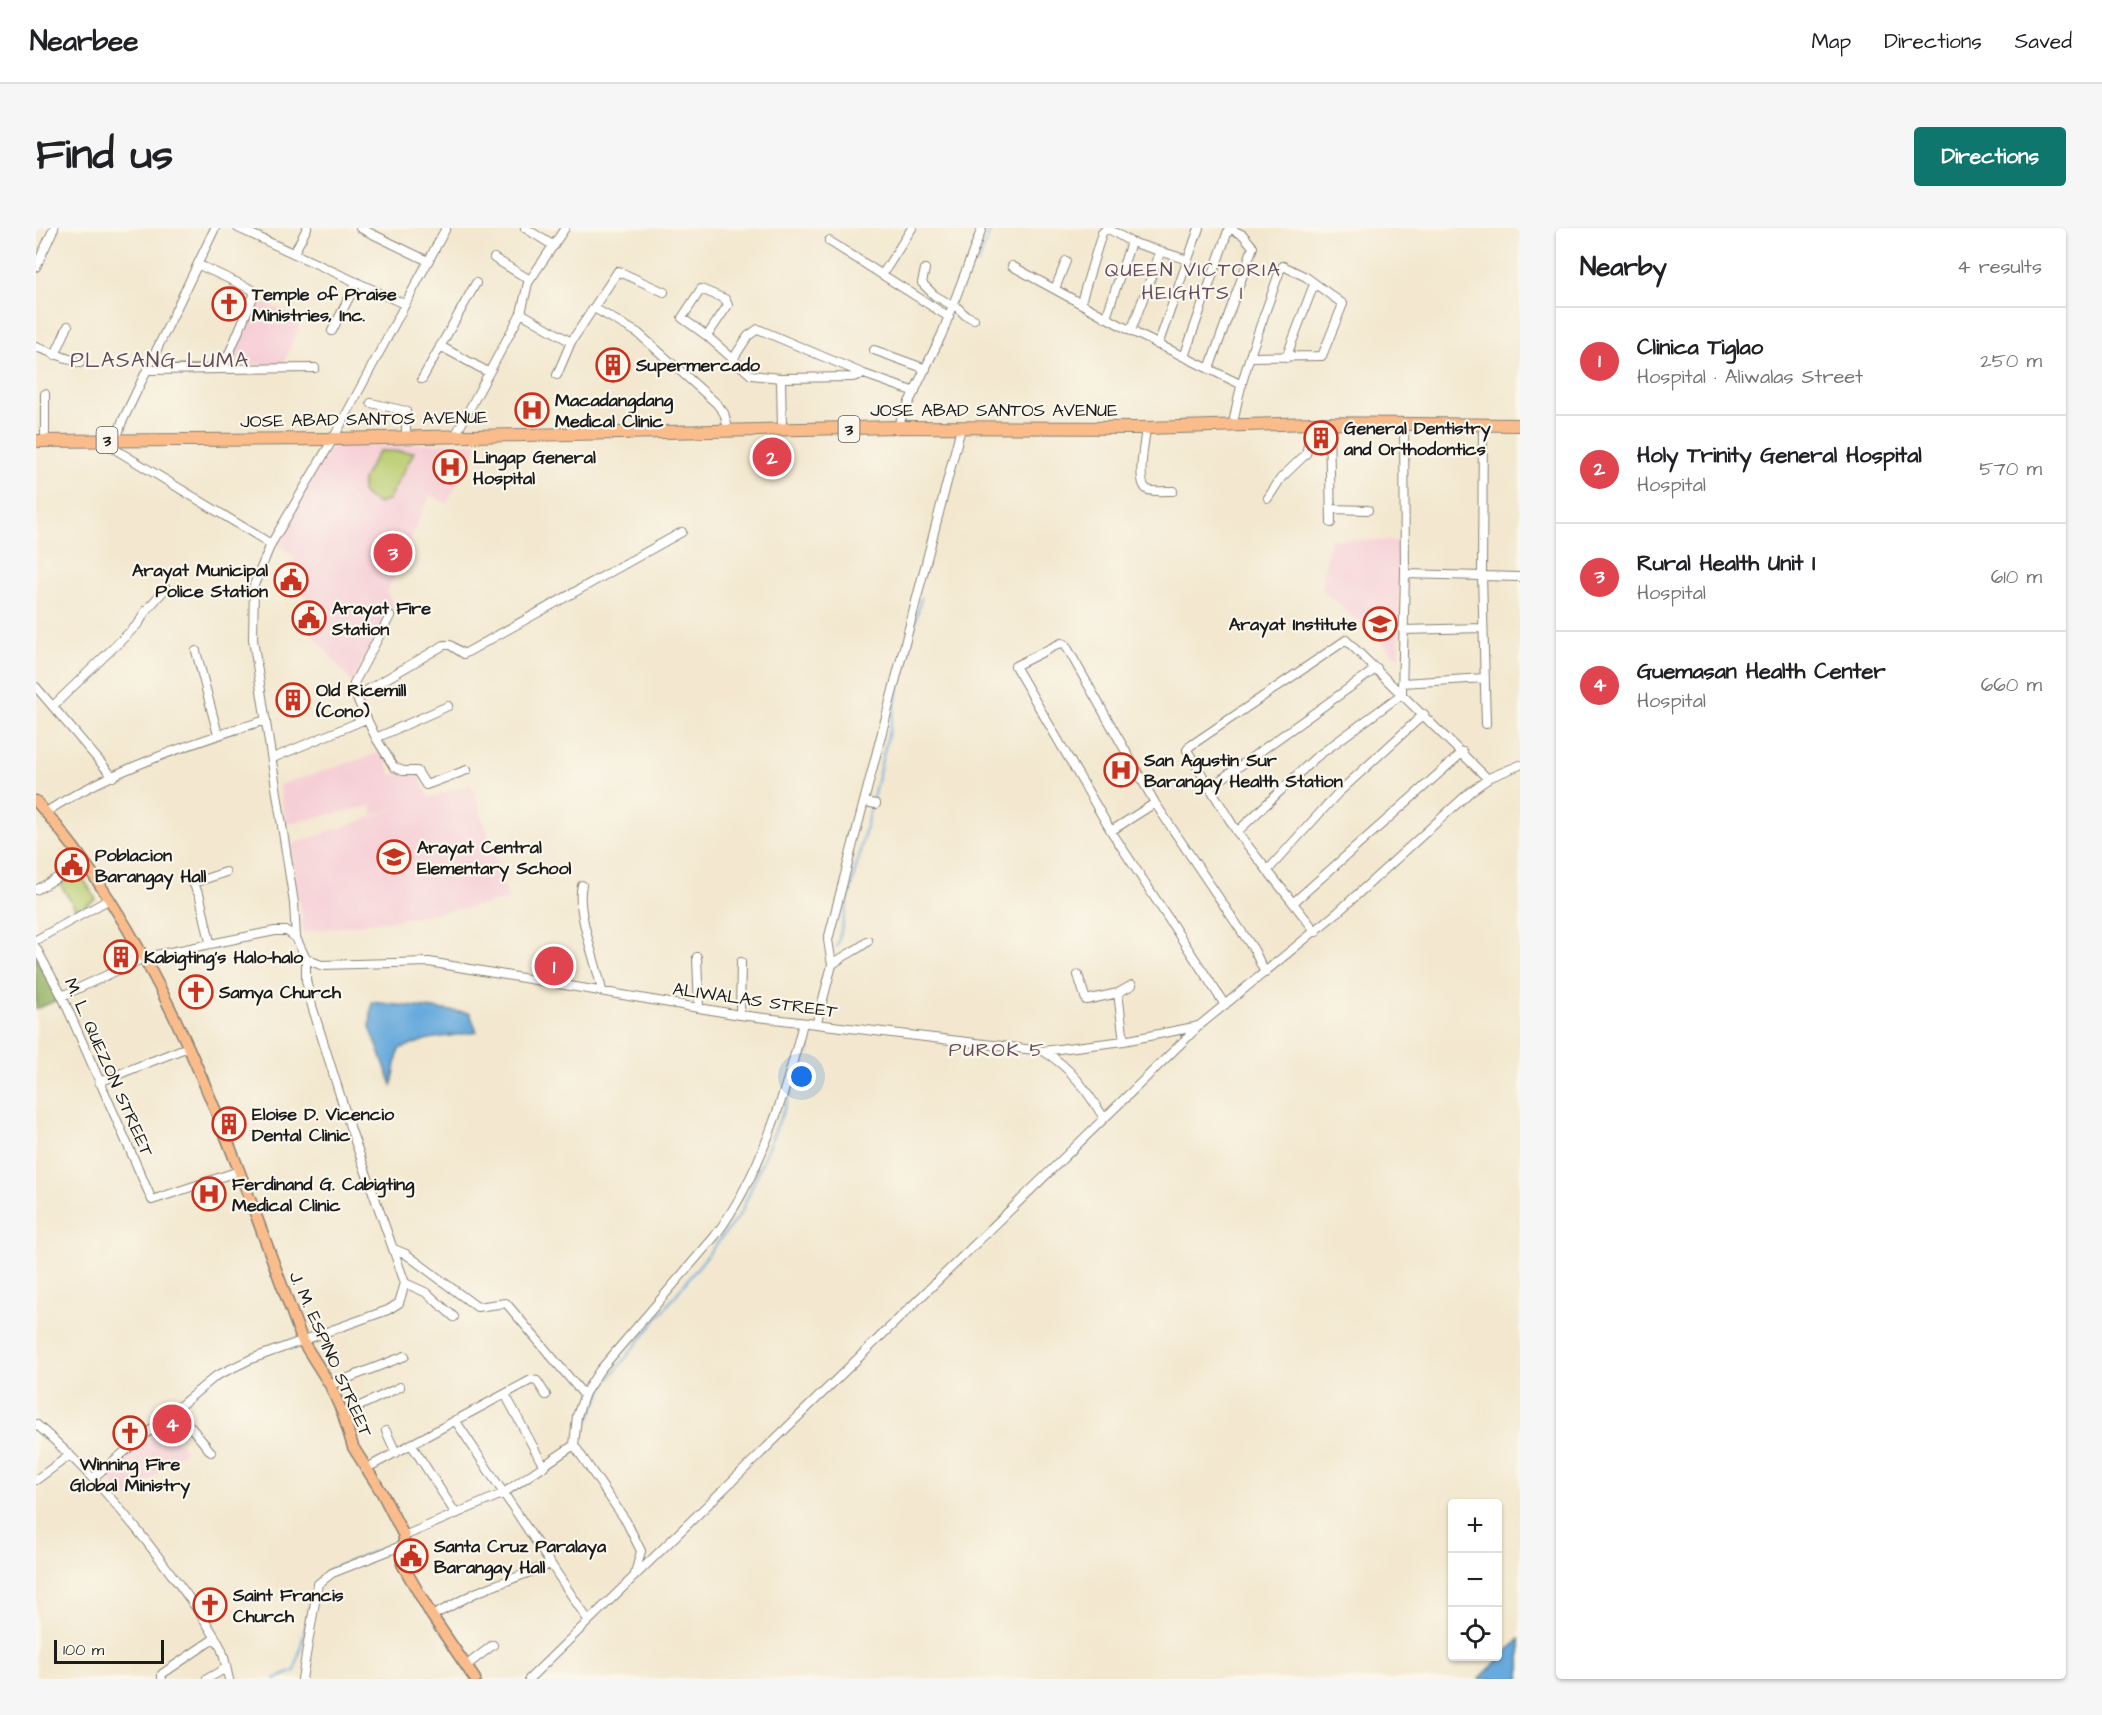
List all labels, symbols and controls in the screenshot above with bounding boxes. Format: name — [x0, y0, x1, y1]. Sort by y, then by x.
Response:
text: Nearbee — [30, 22, 138, 61]
text: Map — [1811, 27, 1851, 56]
text: Directions — [1884, 27, 1982, 56]
text: Saved — [2015, 27, 2072, 56]
text: Find us — [36, 127, 173, 185]
button: Directions — [1914, 127, 2066, 186]
text: Nearby — [1580, 249, 1667, 285]
text: 4 results — [1957, 253, 2042, 281]
district label: QUEEN VICTORIA HEIGHTS I — [1105, 256, 1281, 307]
place label: Temple of Praise Ministries, Inc. — [251, 282, 397, 328]
church icon: Temple of Praise Ministries, Inc. — [211, 286, 247, 322]
text: Clinica Tiglao — [1637, 332, 1763, 363]
district label: PLASANG LUMA — [70, 346, 250, 375]
building icon: Supermercado — [595, 347, 631, 383]
text: 1 — [1598, 347, 1601, 375]
text: 250 m — [1980, 347, 2042, 375]
place label: Supermercado — [635, 353, 761, 378]
text: Hospital · Aliwalas Street — [1637, 363, 1863, 391]
place label: Macadangdang Medical Clinic — [555, 388, 674, 434]
hospital icon: Macadangdang Medical Clinic — [514, 392, 550, 428]
street label: JOSE ABAD SANTOS AVENUE — [870, 398, 1118, 423]
street label: JOSE ABAD SANTOS AVENUE — [240, 405, 488, 434]
road number: 3 — [838, 416, 860, 442]
place label: General Dentistry and Orthodontics — [1343, 416, 1491, 462]
building icon: General Dentistry and Orthodontics — [1303, 420, 1339, 456]
road number: 3 — [96, 427, 118, 453]
pin: 2 — [752, 434, 792, 480]
text: Holy Trinity General Hospital — [1637, 440, 1922, 471]
place label: Lingap General Hospital — [473, 445, 596, 491]
hospital icon: Lingap General Hospital — [432, 449, 468, 485]
text: 2 — [1594, 455, 1605, 483]
text: 570 m — [1979, 455, 2042, 483]
text: Hospital — [1637, 471, 1706, 499]
pin: 3 — [374, 530, 412, 576]
text: Rural Health Unit I — [1637, 548, 1816, 579]
place label: Arayat Municipal Police Station — [132, 558, 268, 604]
public building icon: Arayat Municipal Police Station — [273, 562, 309, 598]
text: 3 — [1594, 563, 1605, 591]
text: 610 m — [1991, 563, 2042, 591]
text: Hospital — [1637, 579, 1706, 607]
place label: Arayat Fire Station — [331, 596, 431, 642]
public building icon: Arayat Fire Station — [291, 600, 327, 636]
school or university icon: Arayat Institute — [1362, 606, 1398, 642]
place label: Arayat Institute — [1229, 612, 1357, 638]
text: Guemasan Health Center — [1637, 656, 1886, 687]
text: 4 — [1593, 671, 1606, 699]
text: 660 m — [1981, 671, 2042, 699]
place label: Old Ricemill (Cono) — [315, 678, 407, 724]
building icon: Old Ricemill (Cono) — [275, 682, 311, 718]
text: Hospital — [1637, 687, 1706, 715]
place label: San Agustin Sur Barangay Health Station — [1143, 748, 1343, 795]
hospital icon: San Agustin Sur Barangay Health Station — [1103, 752, 1139, 788]
place label: Arayat Central Elementary School — [417, 835, 572, 882]
school or university icon: Arayat Central Elementary School — [376, 839, 412, 875]
place label: Poblacion Barangay Hall — [95, 843, 206, 890]
public building icon: Poblacion Barangay Hall — [54, 847, 90, 883]
building icon: Kabigting's Halo-halo — [103, 939, 139, 975]
pin: 1 — [534, 944, 574, 988]
place label: Kabigting's Halo-halo — [144, 945, 304, 971]
street label: M. L. QUEZON STREET — [58, 974, 160, 1161]
church icon: Samya Church — [178, 974, 214, 1010]
street label: ALIWALAS STREET — [671, 977, 840, 1025]
place label: Samya Church — [218, 980, 342, 1006]
district label: PUROK 5 — [949, 1036, 1045, 1064]
your location — [787, 1062, 816, 1091]
place label: Eloise D. Vicencio Dental Clinic — [252, 1102, 395, 1148]
building icon: Eloise D. Vicencio Dental Clinic — [211, 1106, 247, 1142]
place label: Ferdinand G. Cabigting Medical Clinic — [232, 1172, 415, 1218]
hospital icon: Ferdinand G. Cabigting Medical Clinic — [191, 1176, 227, 1212]
street label: J. M. ESPINO STREET — [283, 1267, 379, 1442]
pin: 4 — [152, 1402, 192, 1446]
church icon: Winning Fire Global Ministry — [112, 1415, 148, 1451]
place label: Winning Fire Global Ministry — [70, 1452, 190, 1499]
map controls — [1448, 1499, 1502, 1661]
button: + — [1448, 1499, 1502, 1553]
place label: Santa Cruz Paralaya Barangay Hall — [433, 1534, 607, 1581]
public building icon: Santa Cruz Paralaya Barangay Hall — [393, 1538, 429, 1574]
button: − — [1448, 1553, 1502, 1607]
place label: Saint Francis Church — [232, 1583, 344, 1629]
church icon: Saint Francis Church — [192, 1587, 228, 1623]
button: locate — [1448, 1607, 1502, 1661]
scale bar — [54, 1637, 164, 1664]
text: 100 m — [63, 1639, 104, 1661]

